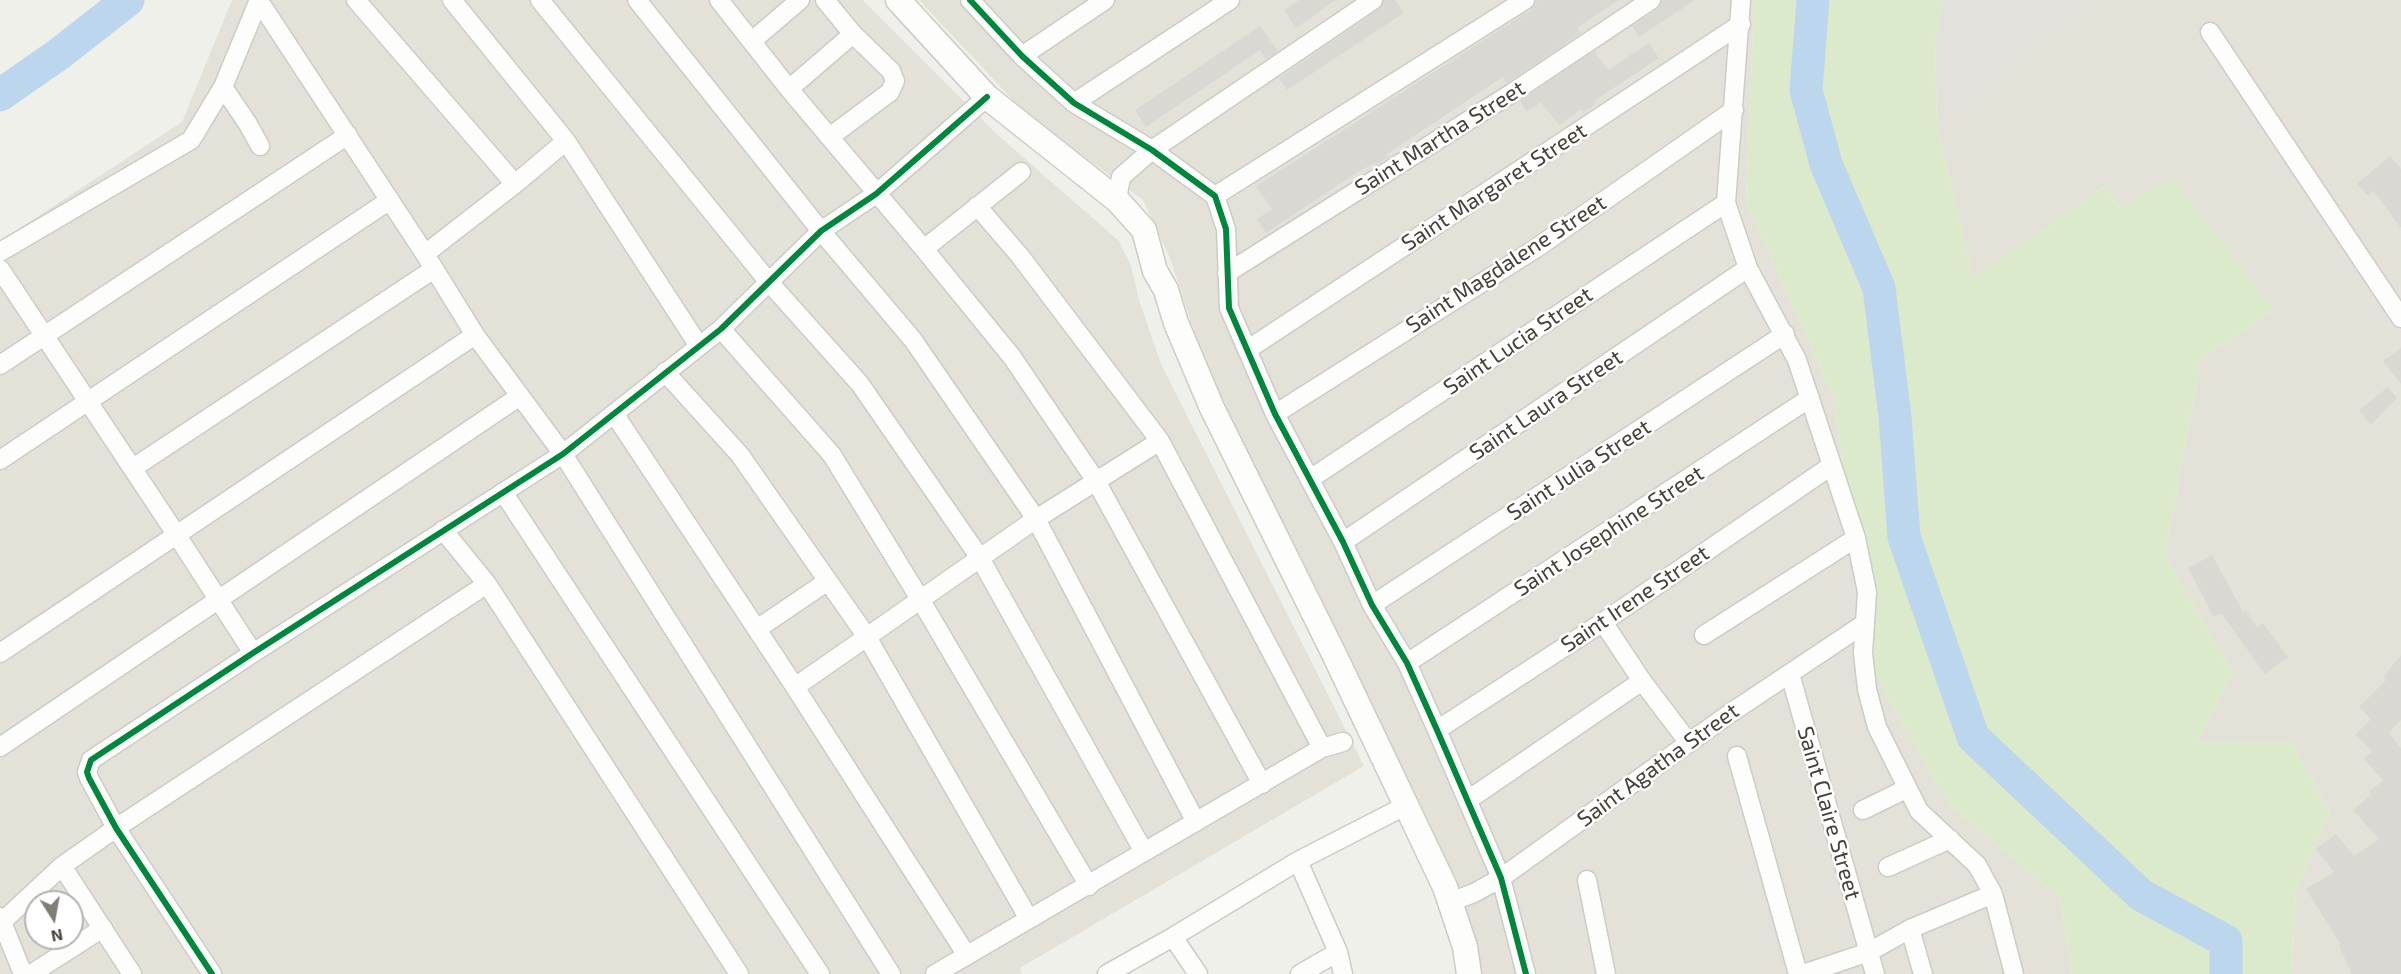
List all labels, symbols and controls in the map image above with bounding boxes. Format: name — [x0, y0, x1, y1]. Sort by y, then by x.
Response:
street label: Saint Martha Street — [1350, 75, 1530, 201]
street label: Saint Margaret Street — [1397, 117, 1591, 257]
street label: Saint Magdalene Street — [1401, 189, 1611, 339]
street label: Saint Lucia Street — [1438, 281, 1598, 401]
street label: Saint Laura Street — [1464, 344, 1628, 466]
street label: Saint Julia Street — [1502, 414, 1656, 526]
street label: Saint Josephine Street — [1509, 460, 1709, 602]
street label: Saint Irene Street — [1556, 540, 1714, 658]
street label: Saint Agatha Street — [1572, 698, 1744, 832]
street label: Saint Claire Street — [1792, 723, 1866, 903]
north arrow — [24, 890, 84, 950]
text: N — [50, 926, 65, 947]

